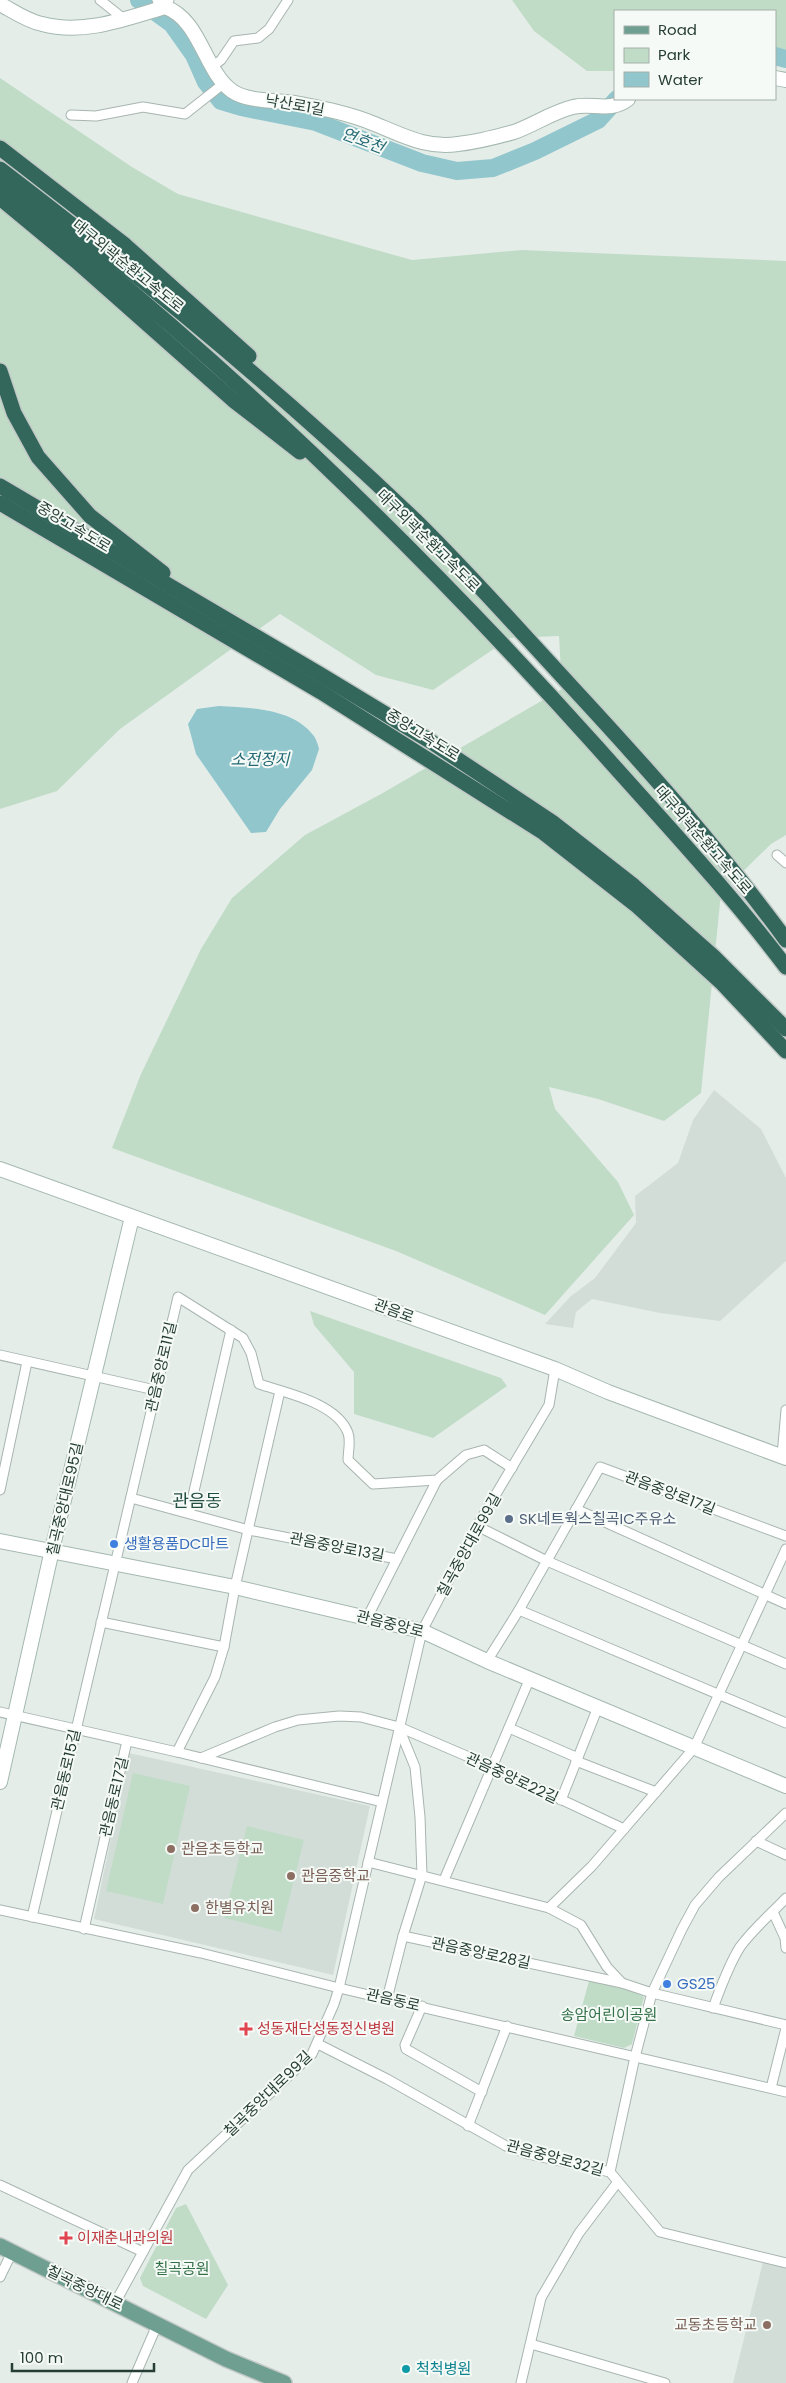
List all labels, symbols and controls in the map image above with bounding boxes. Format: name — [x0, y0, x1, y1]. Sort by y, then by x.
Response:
legend — [614, 10, 776, 100]
text: Road — [658, 19, 697, 40]
text: Park — [658, 44, 690, 65]
text: Water — [658, 69, 704, 90]
street label: 낙산로1길 — [264, 89, 326, 120]
water label: 연호천 — [338, 122, 390, 160]
street label: 대구외곽순환고속도로 — [68, 214, 189, 317]
street label: 대구외곽순환고속도로 — [372, 484, 485, 597]
street label: 중앙고속도로 — [33, 496, 115, 557]
street label: 중앙고속도로 — [383, 704, 464, 765]
water label: 소전정지 — [231, 748, 291, 771]
street label: 대구외곽순환고속도로 — [650, 781, 757, 899]
street label: 관음로 — [371, 1294, 417, 1327]
street label: 관음중앙로11길 — [140, 1320, 181, 1414]
street label: 칠곡중앙대로95길 — [41, 1440, 88, 1558]
street label: 관음중앙로17길 — [622, 1466, 719, 1520]
district label: 관음동 — [172, 1488, 222, 1513]
street label: 칠곡중앙대로99길 — [431, 1489, 506, 1600]
place label: SK네트웍스칠곡IC주유소 — [519, 1508, 676, 1529]
marker: SK네트웍스칠곡IC주유소 — [503, 1513, 515, 1525]
street label: 관음중앙로13길 — [288, 1527, 386, 1566]
place label: 생활용품DC마트 — [124, 1533, 229, 1554]
marker: 생활용품DC마트 — [108, 1538, 120, 1550]
street label: 관음중앙로 — [354, 1605, 426, 1642]
street label: 관음동로15길 — [46, 1727, 85, 1813]
street label: 관음중앙로22길 — [462, 1747, 562, 1808]
street label: 관음동로17길 — [94, 1755, 133, 1839]
place label: 관음초등학교 — [181, 1838, 264, 1859]
marker: 관음초등학교 — [165, 1843, 177, 1855]
place label: 관음중학교 — [301, 1865, 370, 1886]
marker: 관음중학교 — [285, 1870, 297, 1882]
place label: 한별유치원 — [205, 1897, 274, 1918]
marker: 한별유치원 — [189, 1902, 201, 1914]
street label: 관음중앙로28길 — [430, 1932, 533, 1973]
place label: GS25 — [677, 1973, 716, 1994]
marker: GS25 — [661, 1978, 673, 1990]
street label: 관음동로 — [364, 1983, 422, 2016]
park label: 송암어린이공원 — [561, 2004, 657, 2025]
place label: 성동재단성동정신병원 — [257, 2018, 395, 2039]
marker: 성동재단성동정신병원 — [239, 2022, 253, 2036]
street label: 칠곡중앙대로99길 — [219, 2046, 316, 2141]
street label: 관음중앙로32길 — [504, 2134, 606, 2181]
place label: 이재춘내과의원 — [77, 2227, 174, 2248]
marker: 이재춘내과의원 — [59, 2231, 73, 2245]
park label: 칠곡공원 — [154, 2258, 210, 2279]
street label: 칠곡중앙대로 — [43, 2260, 127, 2315]
place label: 교동초등학교 — [674, 2314, 757, 2335]
marker: 교동초등학교 — [761, 2319, 773, 2331]
scale bar — [12, 2340, 155, 2372]
text: 100 m — [20, 2347, 63, 2368]
place label: 척척병원 — [416, 2358, 471, 2379]
marker: 척척병원 — [400, 2363, 412, 2375]

